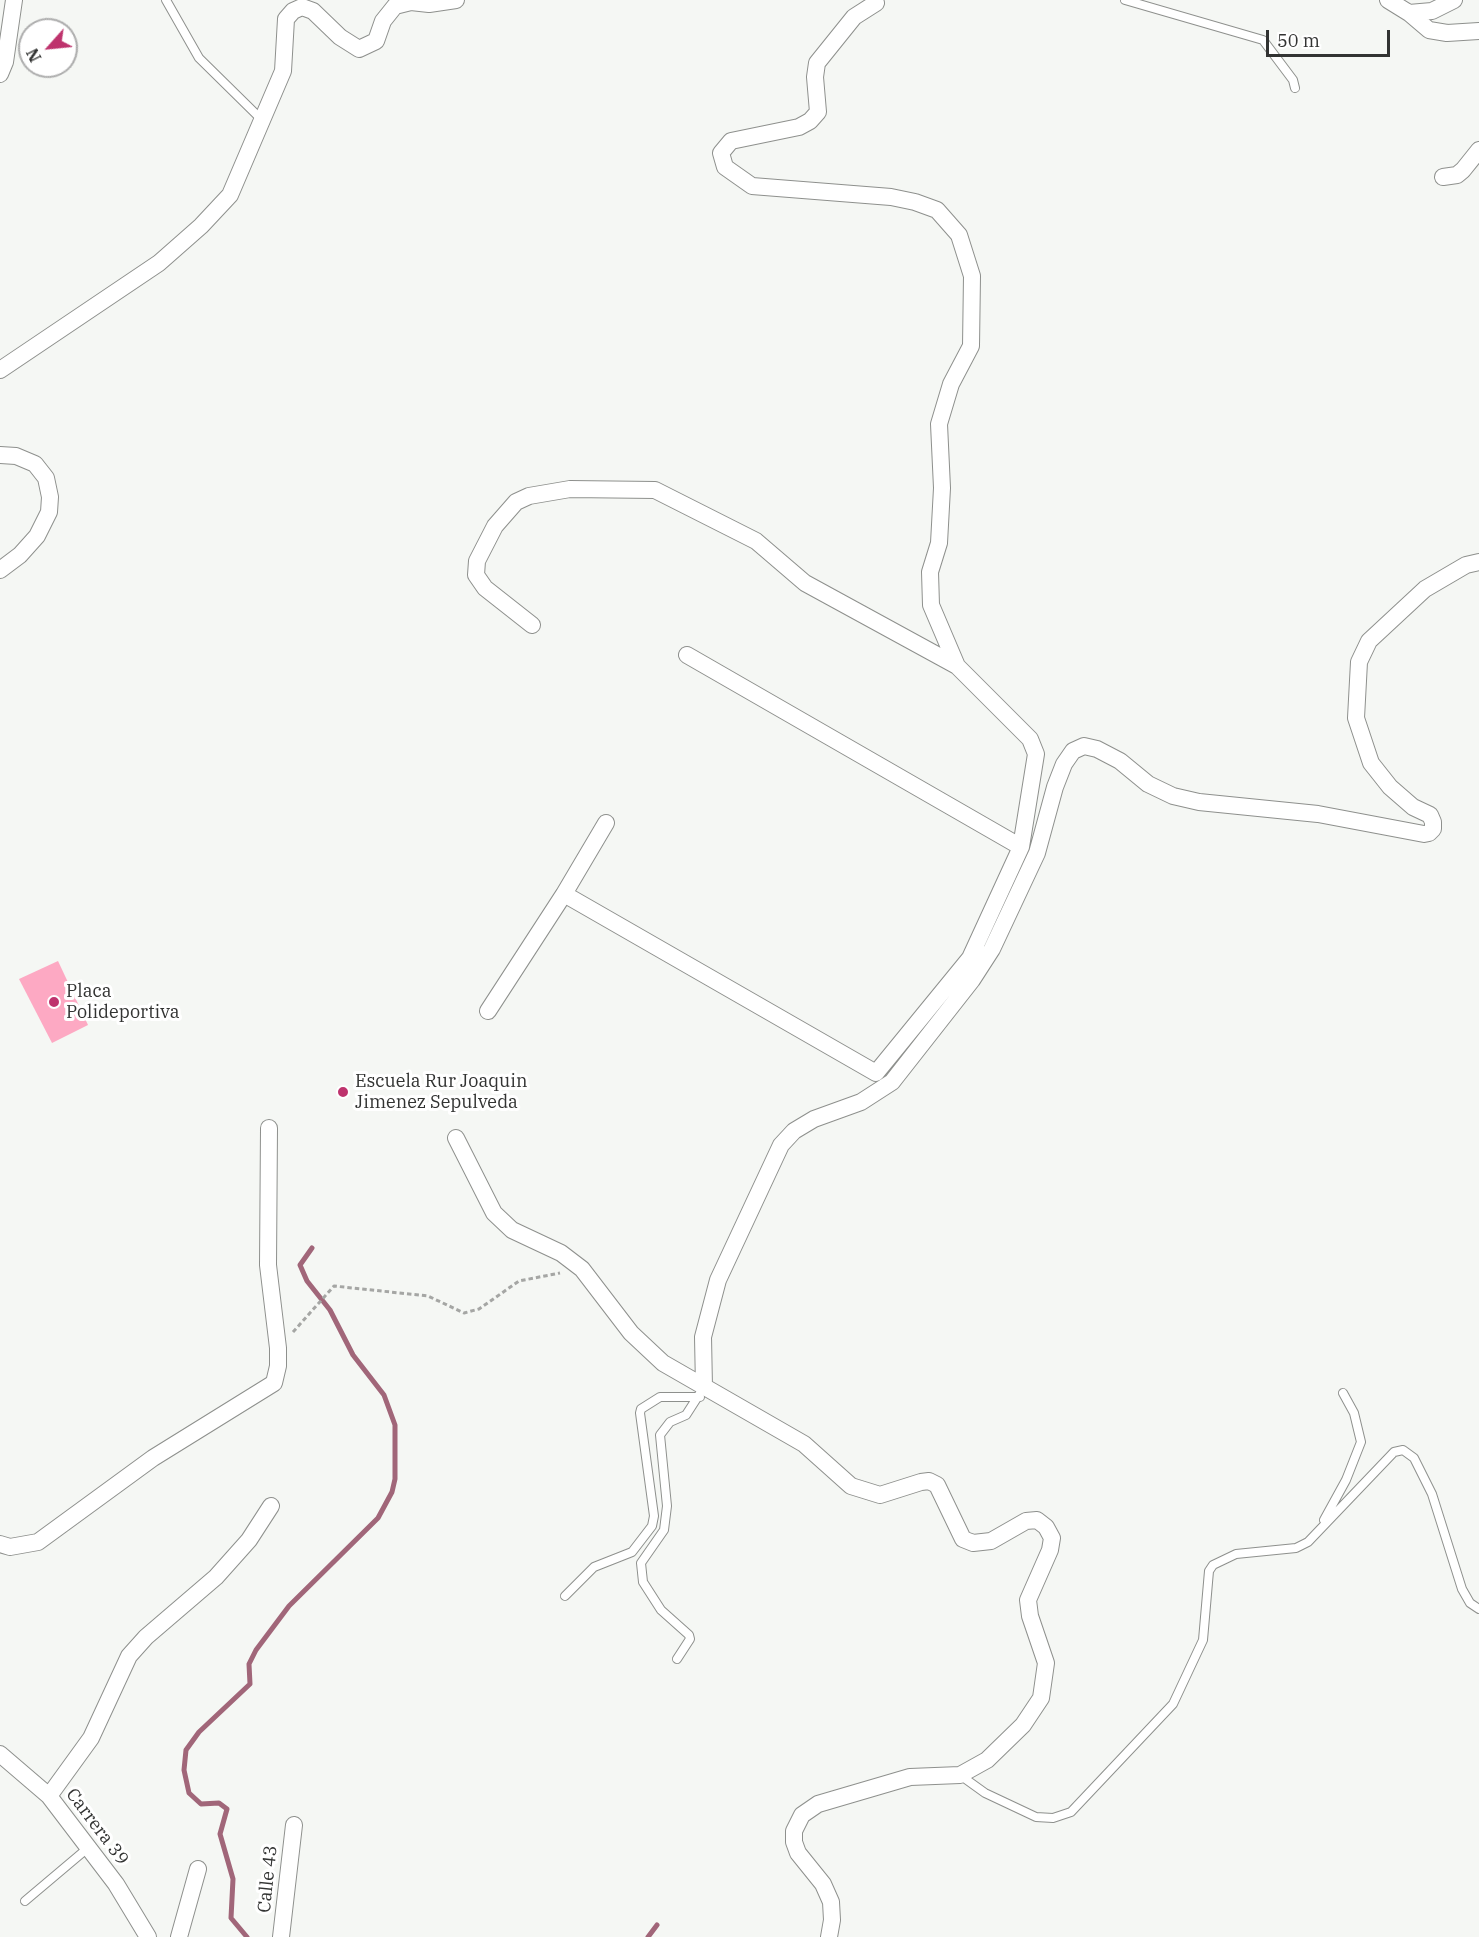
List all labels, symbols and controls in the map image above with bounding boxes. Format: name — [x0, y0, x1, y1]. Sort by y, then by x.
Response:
north arrow — [18, 18, 78, 78]
scale bar — [1269, 18, 1394, 56]
text: 50 m — [1277, 29, 1320, 52]
text: N — [22, 45, 46, 65]
place label: Placa Polideportiva — [66, 981, 179, 1024]
marker: Placa Polideportiva — [47, 995, 61, 1009]
place label: Escuela Rur Joaquin Jimenez Sepulveda — [355, 1071, 527, 1114]
marker: Escuela Rur Joaquin Jimenez Sepulveda — [336, 1085, 350, 1099]
street label: Carrera 39 — [61, 1784, 133, 1870]
street label: Calle 43 — [254, 1844, 282, 1914]

